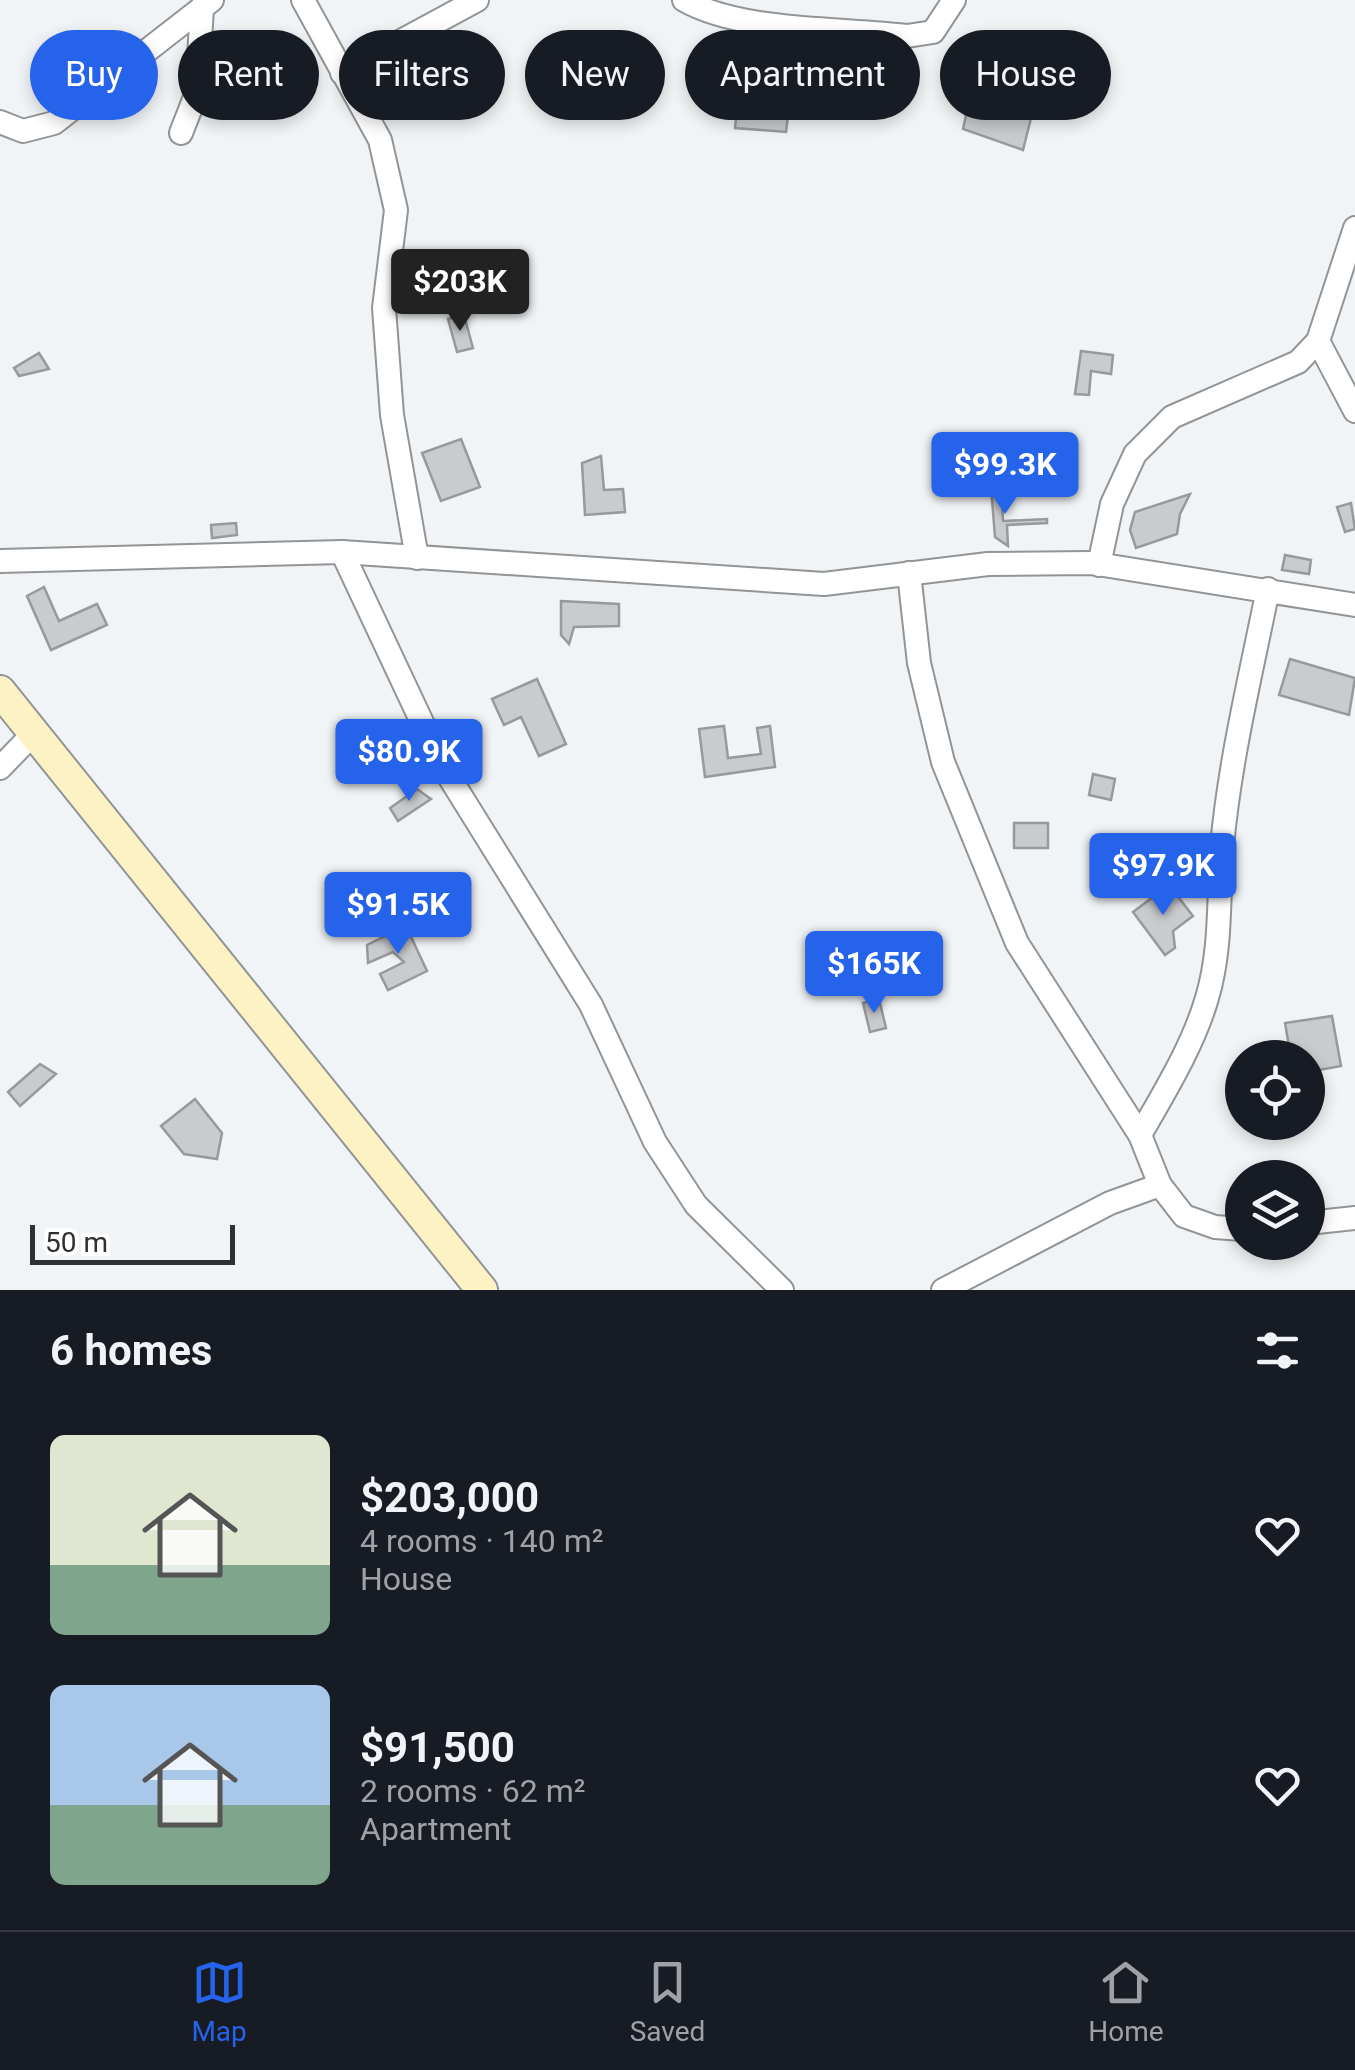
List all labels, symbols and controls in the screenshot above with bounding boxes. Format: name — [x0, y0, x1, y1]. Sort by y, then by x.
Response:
chip: Buy — [30, 30, 158, 120]
chip: Rent — [178, 30, 319, 120]
chip: Filters — [339, 30, 505, 120]
chip: New — [525, 30, 665, 120]
chip: Apartment — [685, 30, 920, 120]
chip: House — [940, 30, 1111, 120]
pin: $203K — [390, 249, 530, 334]
text: $203K — [413, 262, 507, 300]
pin: $99.3K — [924, 432, 1086, 517]
text: $99.3K — [953, 445, 1057, 483]
pin: $80.9K — [328, 719, 490, 804]
text: $80.9K — [357, 732, 461, 770]
pin: $97.9K — [1082, 833, 1244, 918]
text: $97.9K — [1111, 846, 1215, 884]
pin: $91.5K — [317, 872, 479, 957]
text: $91.5K — [346, 885, 450, 923]
pin: $165K — [804, 931, 944, 1016]
text: $165K — [827, 944, 921, 982]
map controls — [1225, 1040, 1325, 1260]
button: locate — [1225, 1040, 1325, 1140]
button: layers — [1225, 1160, 1325, 1260]
scale bar — [30, 1220, 235, 1264]
text: 50 m — [45, 1226, 108, 1259]
icon: filters — [1250, 1323, 1305, 1378]
text: 6 homes — [50, 1326, 212, 1375]
text: $203,000 — [360, 1473, 539, 1522]
icon: home — [130, 1475, 250, 1595]
icon: heart — [1250, 1508, 1305, 1563]
text: 4 rooms · 140 m² — [360, 1522, 603, 1560]
text: House — [360, 1560, 452, 1598]
text: $91,500 — [360, 1723, 515, 1772]
icon: home — [130, 1725, 250, 1845]
icon: heart — [1250, 1758, 1305, 1813]
text: 2 rooms · 62 m² — [360, 1772, 585, 1810]
text: Apartment — [360, 1810, 512, 1848]
tab: Map — [191, 1955, 247, 2048]
tab: Saved — [630, 1955, 705, 2048]
tab: Home — [1088, 1955, 1164, 2048]

